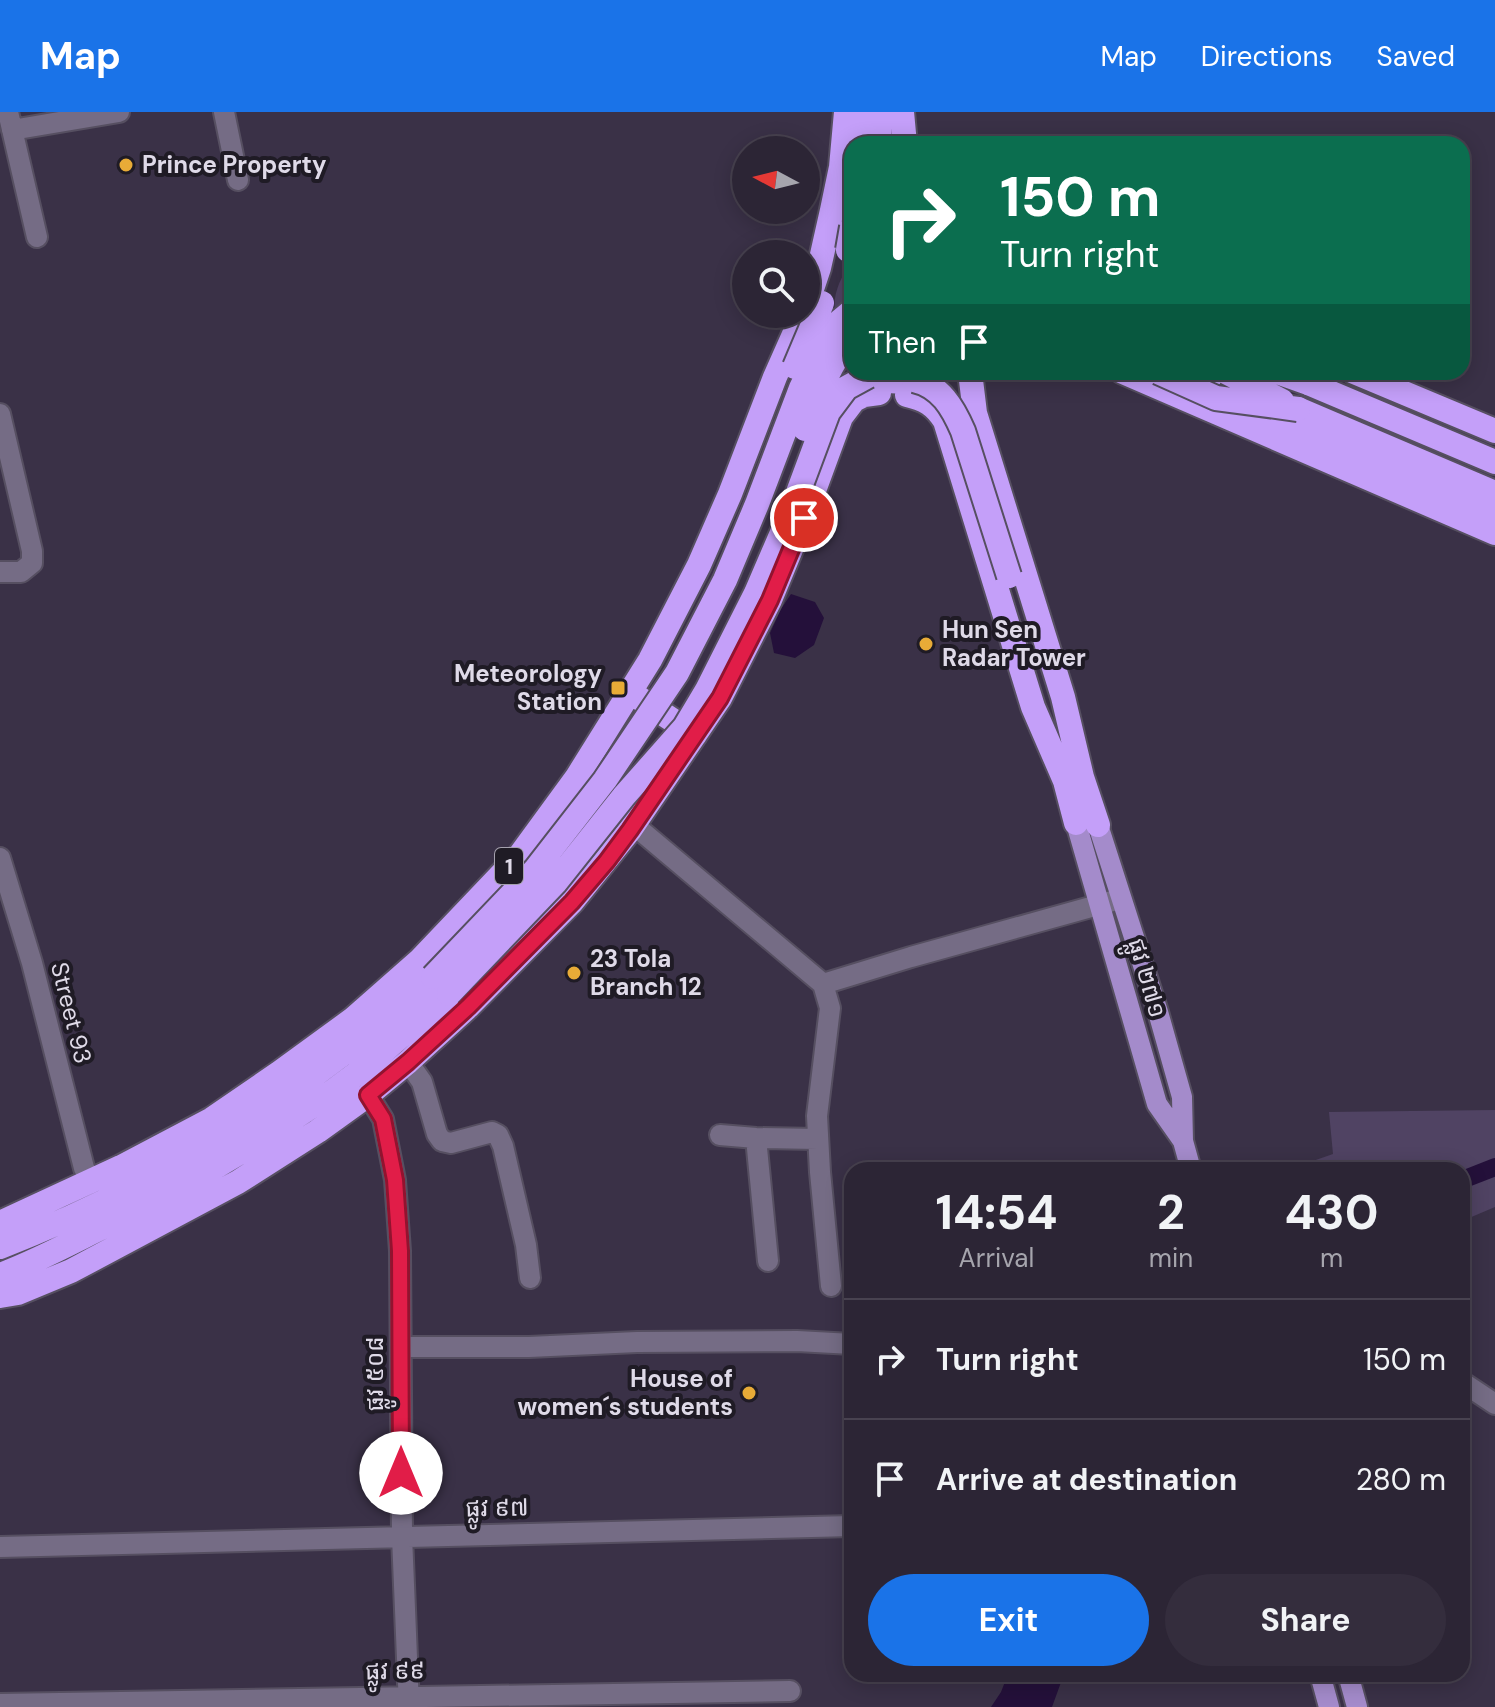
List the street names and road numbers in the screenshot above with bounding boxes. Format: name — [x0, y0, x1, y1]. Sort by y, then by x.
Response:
road number: 1 — [495, 848, 523, 884]
street label: ផ្លូវ ២៧១ — [1115, 934, 1174, 1023]
street label: Street 93 — [44, 959, 99, 1067]
street label: ផ្លូវ ៥០៨ — [359, 1336, 397, 1412]
street label: ផ្លូវ ៩៧ — [465, 1491, 529, 1531]
street label: ផ្លូវ ៩៩ — [365, 1654, 425, 1694]

